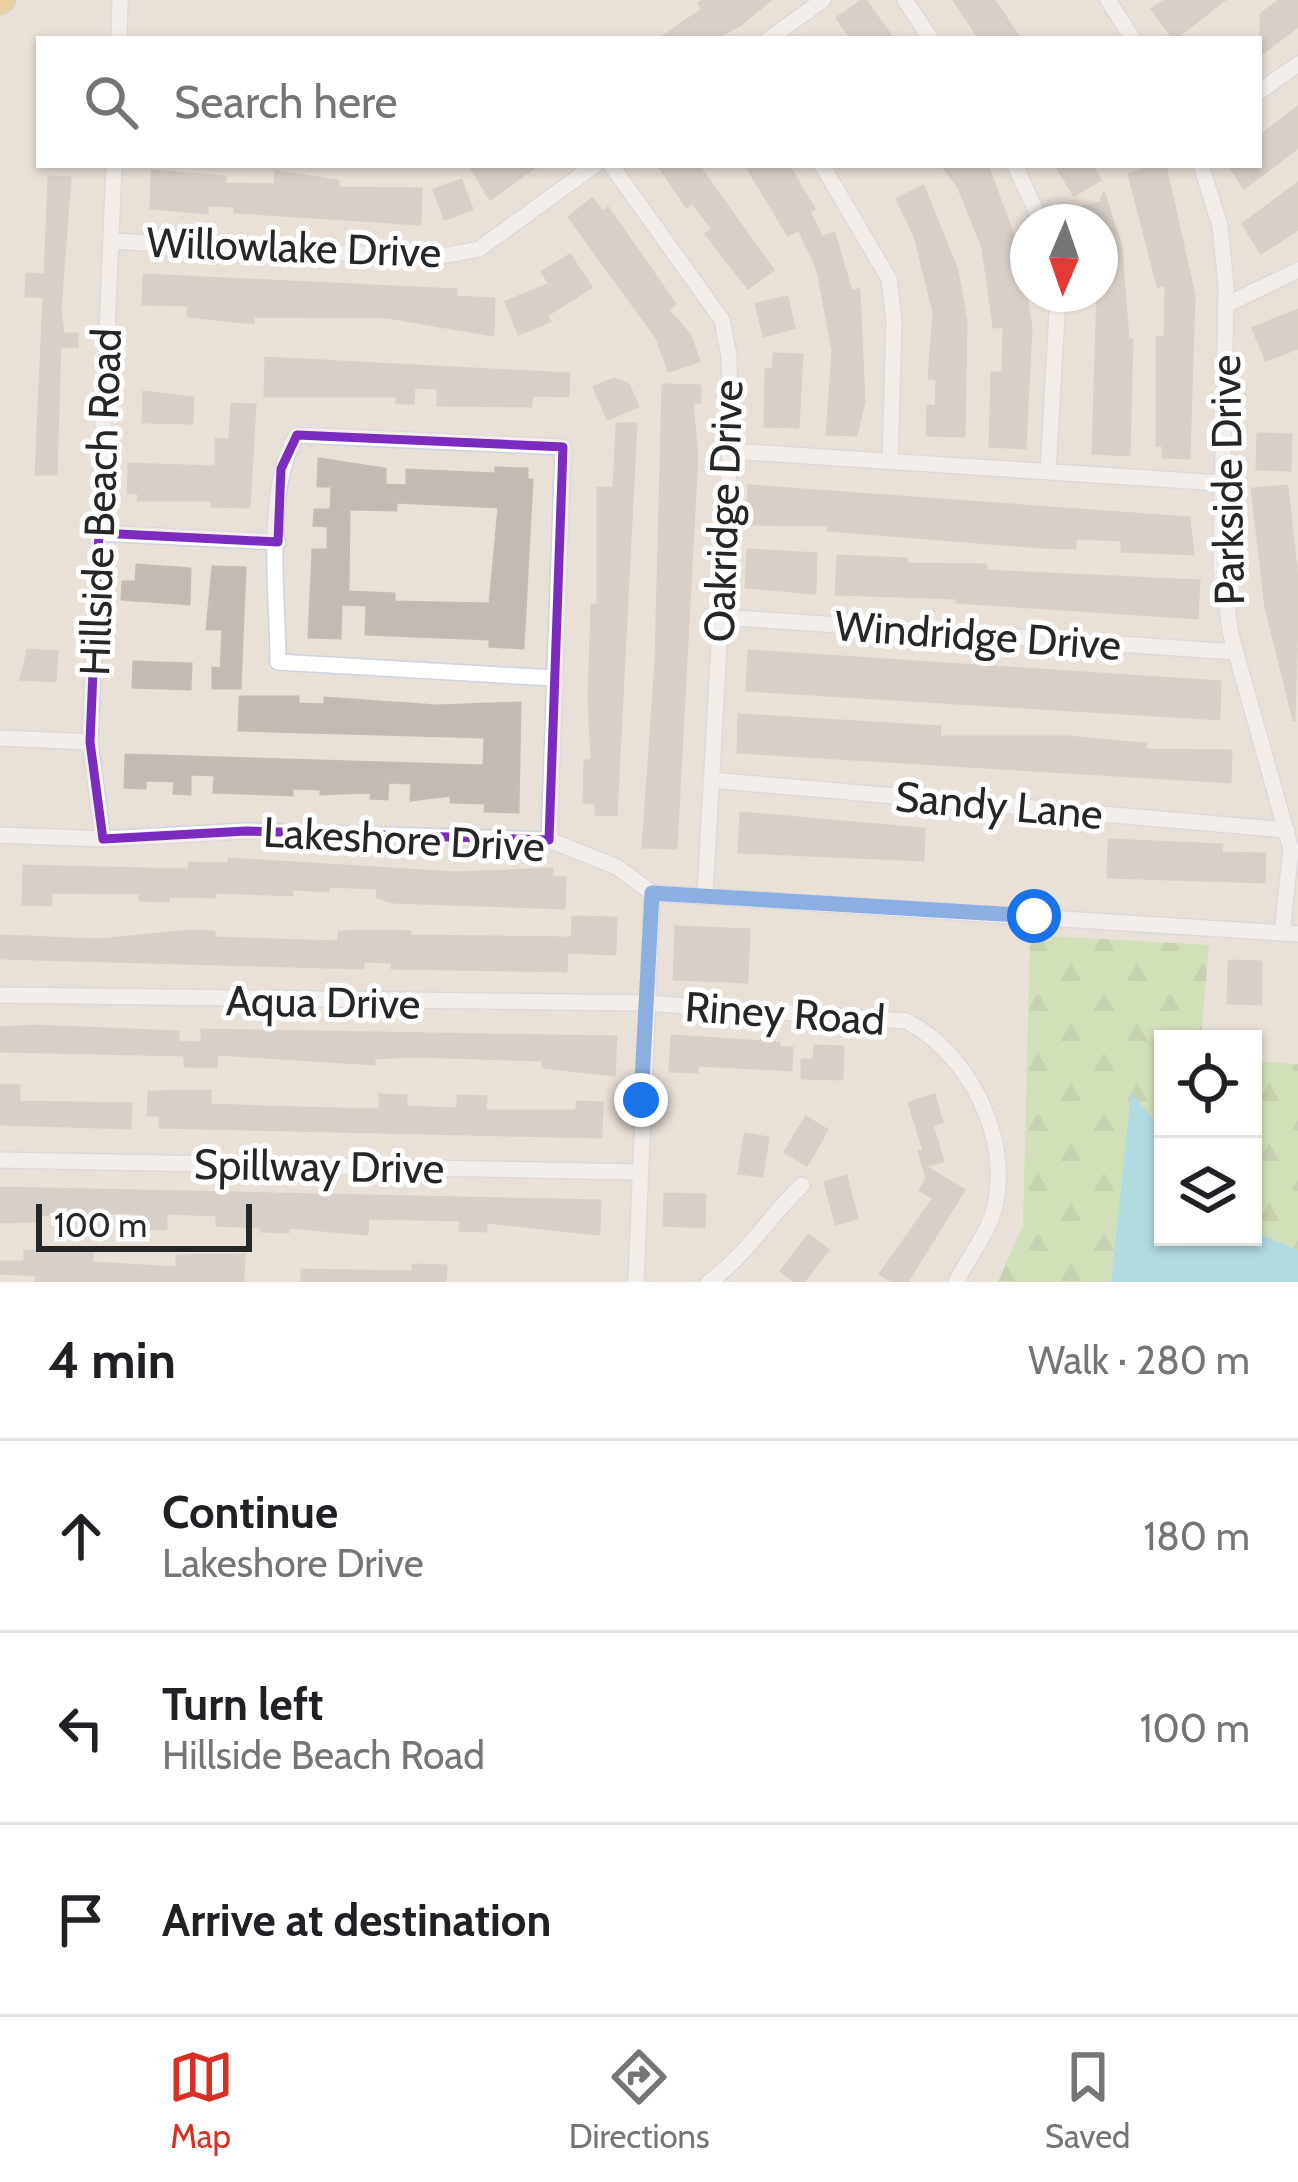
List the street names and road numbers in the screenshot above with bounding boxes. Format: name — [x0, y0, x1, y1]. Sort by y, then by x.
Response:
street label: Willowlake Drive — [146, 216, 442, 278]
street label: Hillside Beach Road — [68, 327, 132, 677]
street label: Parkside Drive — [1199, 354, 1255, 606]
street label: Oakridge Drive — [692, 379, 754, 643]
street label: Windridge Drive — [833, 599, 1123, 671]
street label: Sandy Lane — [893, 770, 1105, 840]
street label: Lakeshore Drive — [262, 806, 546, 872]
street label: Aqua Drive — [225, 974, 421, 1030]
street label: Riney Road — [683, 980, 887, 1046]
street label: Spillway Drive — [193, 1138, 445, 1194]

